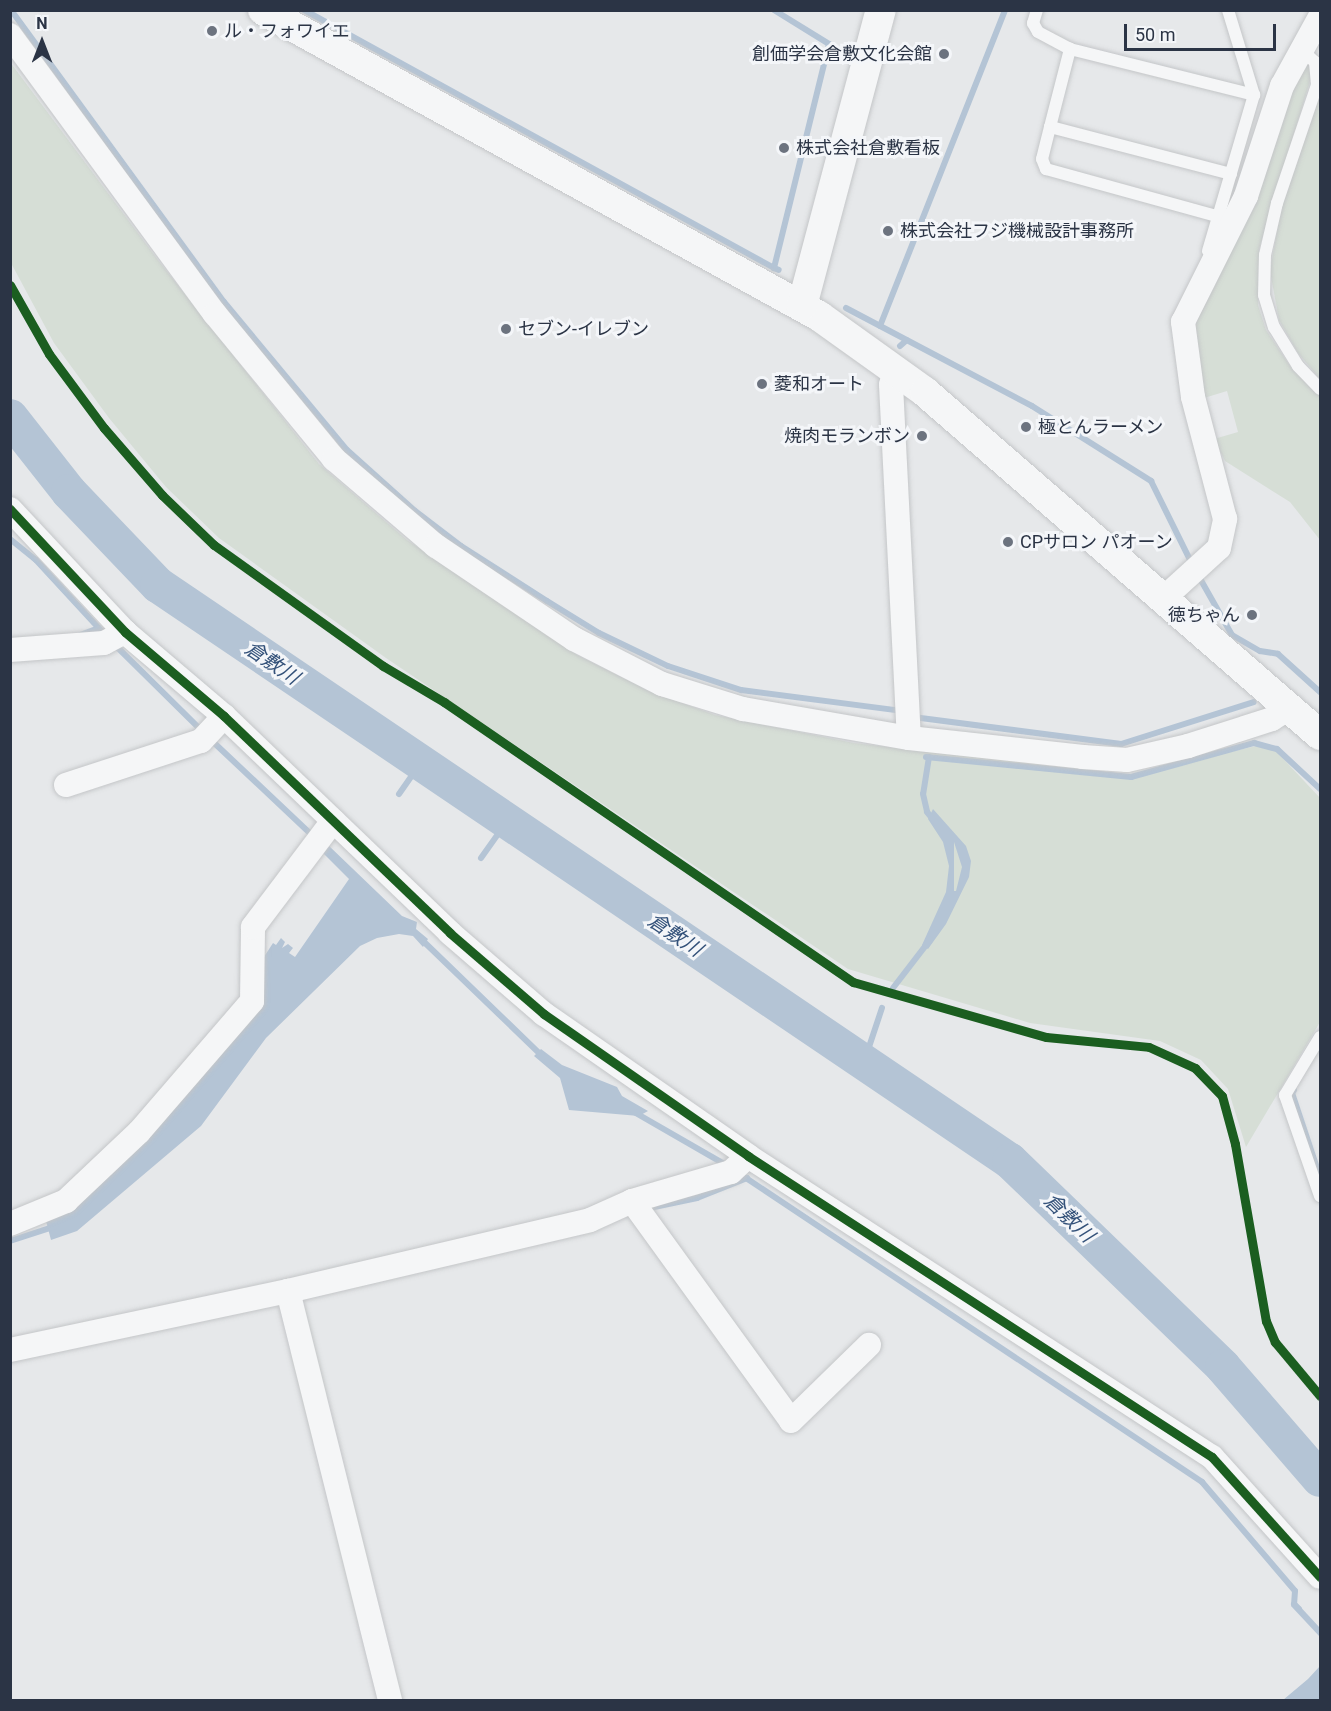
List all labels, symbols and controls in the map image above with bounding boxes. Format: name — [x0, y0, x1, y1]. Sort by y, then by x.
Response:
north arrow — [12, 12, 72, 72]
scale bar — [1127, 12, 1278, 50]
text: N — [36, 14, 48, 33]
place label: ル・フォワイエ — [224, 20, 350, 42]
marker: ル・フォワイエ — [205, 24, 219, 38]
text: 50 m — [1135, 24, 1175, 45]
place label: 創価学会倉敷文化会館 — [752, 43, 932, 65]
marker: 創価学会倉敷文化会館 — [937, 47, 951, 61]
place label: 株式会社倉敷看板 — [796, 137, 940, 159]
marker: 株式会社倉敷看板 — [777, 141, 791, 155]
place label: 株式会社フジ機械設計事務所 — [900, 220, 1134, 242]
marker: 株式会社フジ機械設計事務所 — [881, 224, 895, 238]
place label: セブン-イレブン — [518, 318, 649, 340]
marker: セブン-イレブン — [499, 322, 513, 336]
place label: 菱和オート — [774, 373, 864, 395]
marker: 菱和オート — [755, 377, 769, 391]
place label: 極とんラーメン — [1038, 416, 1164, 438]
marker: 極とんラーメン — [1019, 420, 1033, 434]
place label: 焼肉モランボン — [784, 425, 910, 447]
marker: 焼肉モランボン — [915, 429, 929, 443]
place label: CPサロン パオーン — [1020, 531, 1174, 553]
marker: CPサロン パオーン — [1001, 535, 1015, 549]
place label: 徳ちゃん — [1168, 604, 1240, 626]
marker: 徳ちゃん — [1245, 608, 1259, 622]
water label: 倉敷川 — [240, 636, 304, 690]
water label: 倉敷川 — [643, 908, 707, 962]
water label: 倉敷川 — [1039, 1189, 1099, 1247]

